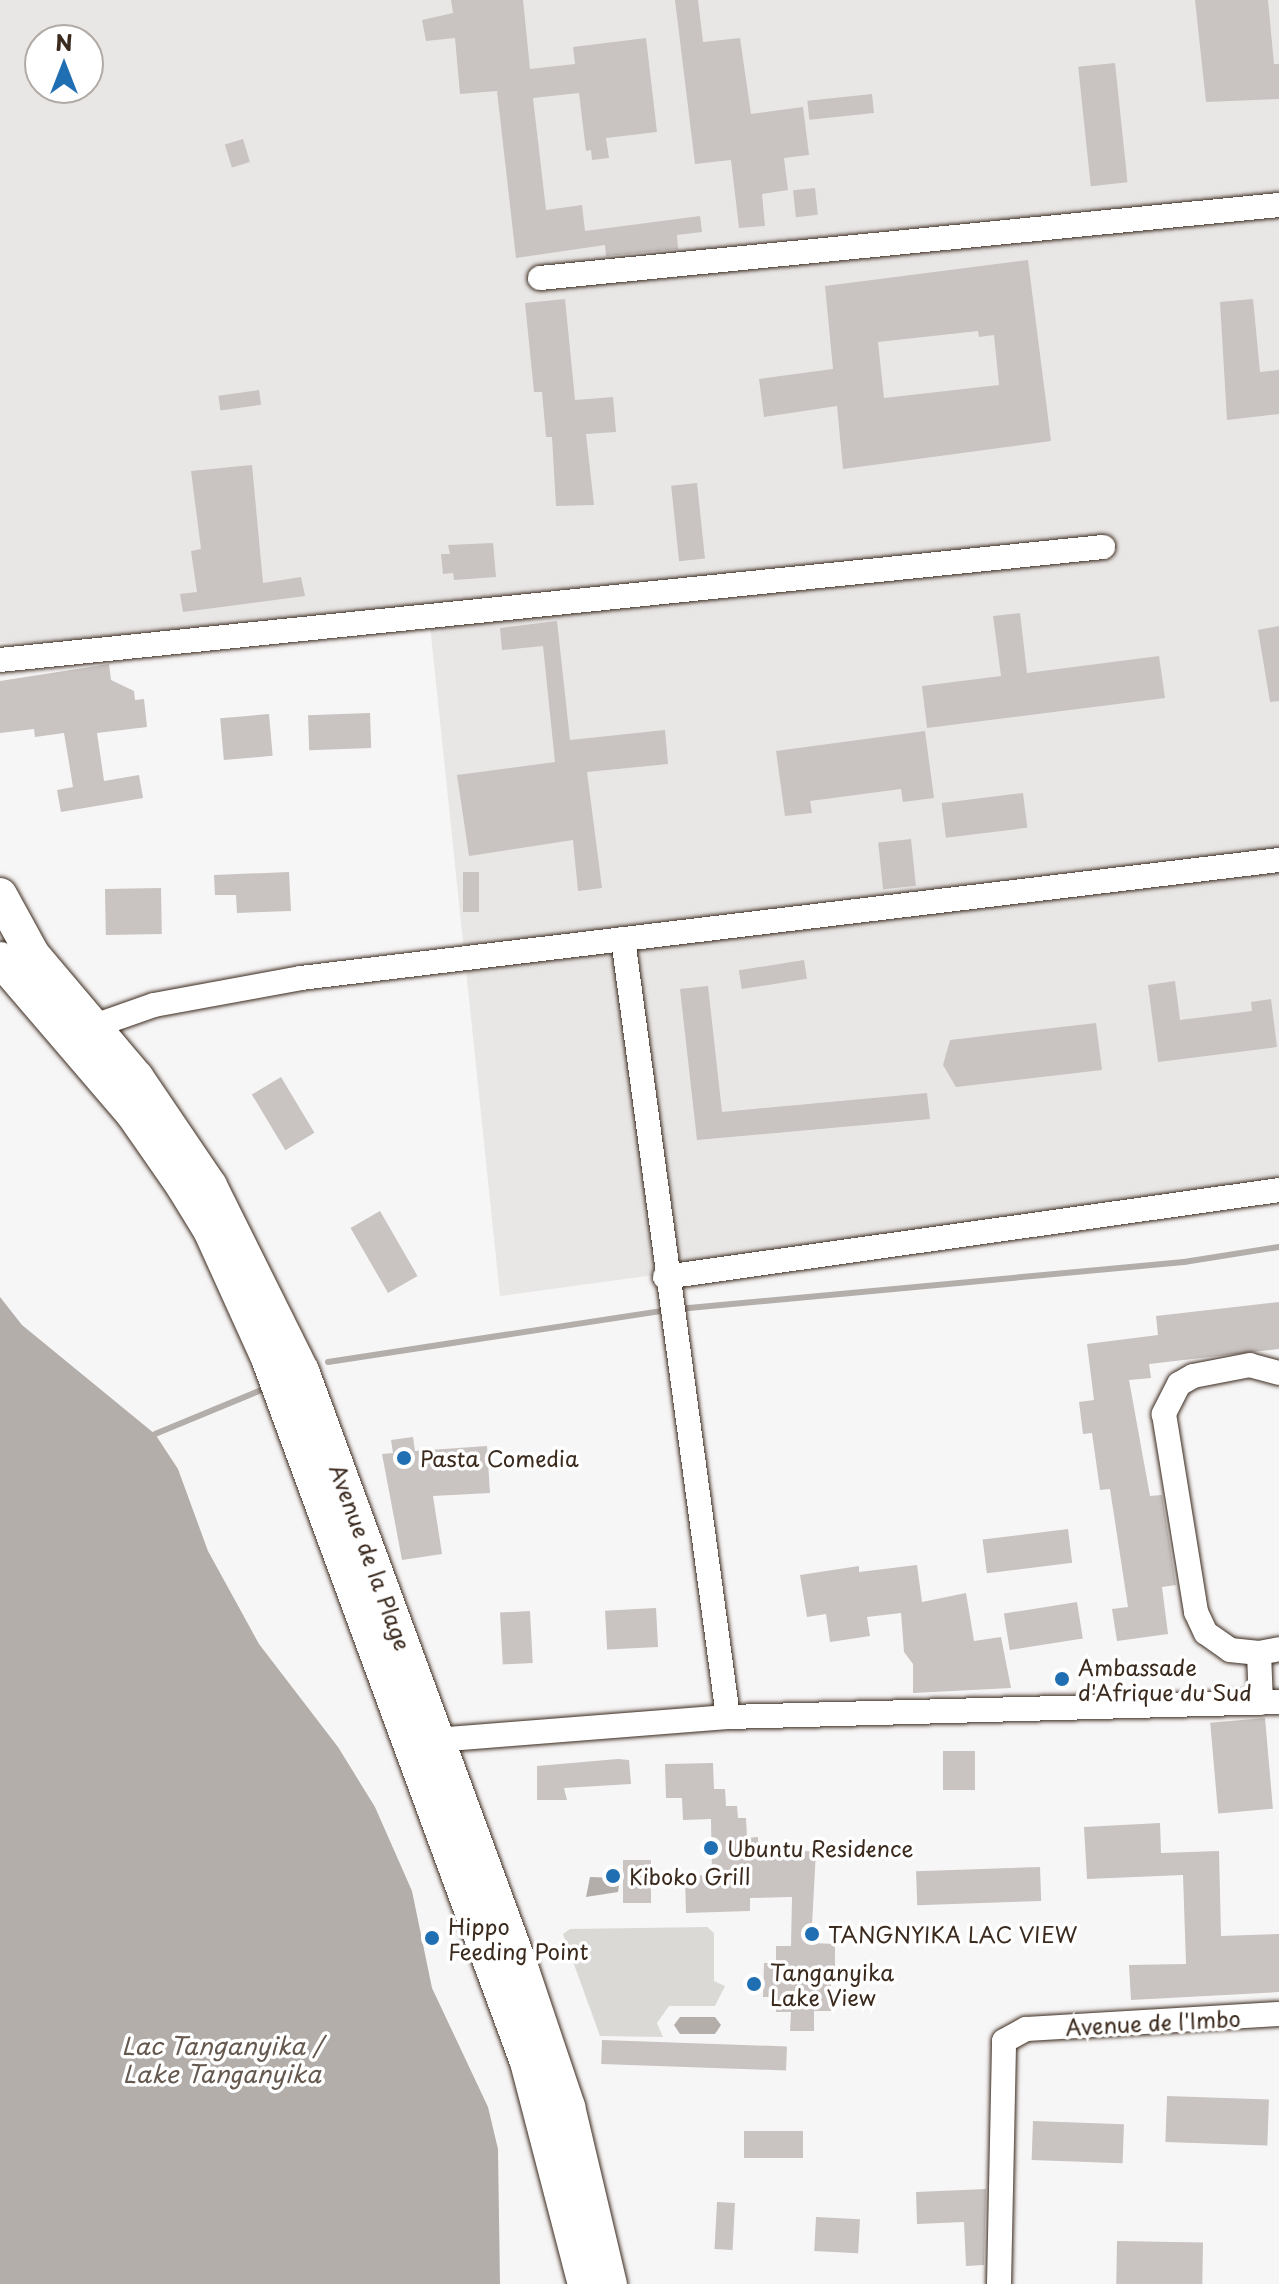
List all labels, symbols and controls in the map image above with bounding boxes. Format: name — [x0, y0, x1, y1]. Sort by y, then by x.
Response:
north arrow — [24, 24, 104, 104]
text: N — [55, 25, 73, 58]
place label: Pasta Comedia — [420, 1445, 579, 1471]
marker: Pasta Comedia — [395, 1449, 413, 1467]
street label: Avenue de la Plage — [325, 1460, 417, 1654]
place label: Ambassade d'Afrique du Sud — [1078, 1653, 1253, 1704]
marker: Ambassade d'Afrique du Sud — [1053, 1670, 1071, 1688]
place label: Ubuntu Residence — [727, 1835, 913, 1861]
marker: Ubuntu Residence — [702, 1839, 720, 1857]
place label: Kiboko Grill — [629, 1863, 752, 1889]
marker: Kiboko Grill — [604, 1867, 622, 1885]
place label: Hippo Feeding Point — [448, 1912, 589, 1964]
place label: TANGNYIKA LAC VIEW — [828, 1921, 1081, 1947]
marker: TANGNYIKA LAC VIEW — [803, 1925, 821, 1943]
marker: Hippo Feeding Point — [423, 1929, 441, 1947]
place label: Tanganyika Lake View — [770, 1958, 894, 2010]
marker: Tanganyika Lake View — [745, 1975, 763, 1993]
street label: Avenue de l'Imbo — [1064, 2004, 1242, 2040]
water label: Lac Tanganyika / Lake Tanganyika — [122, 2032, 322, 2088]

